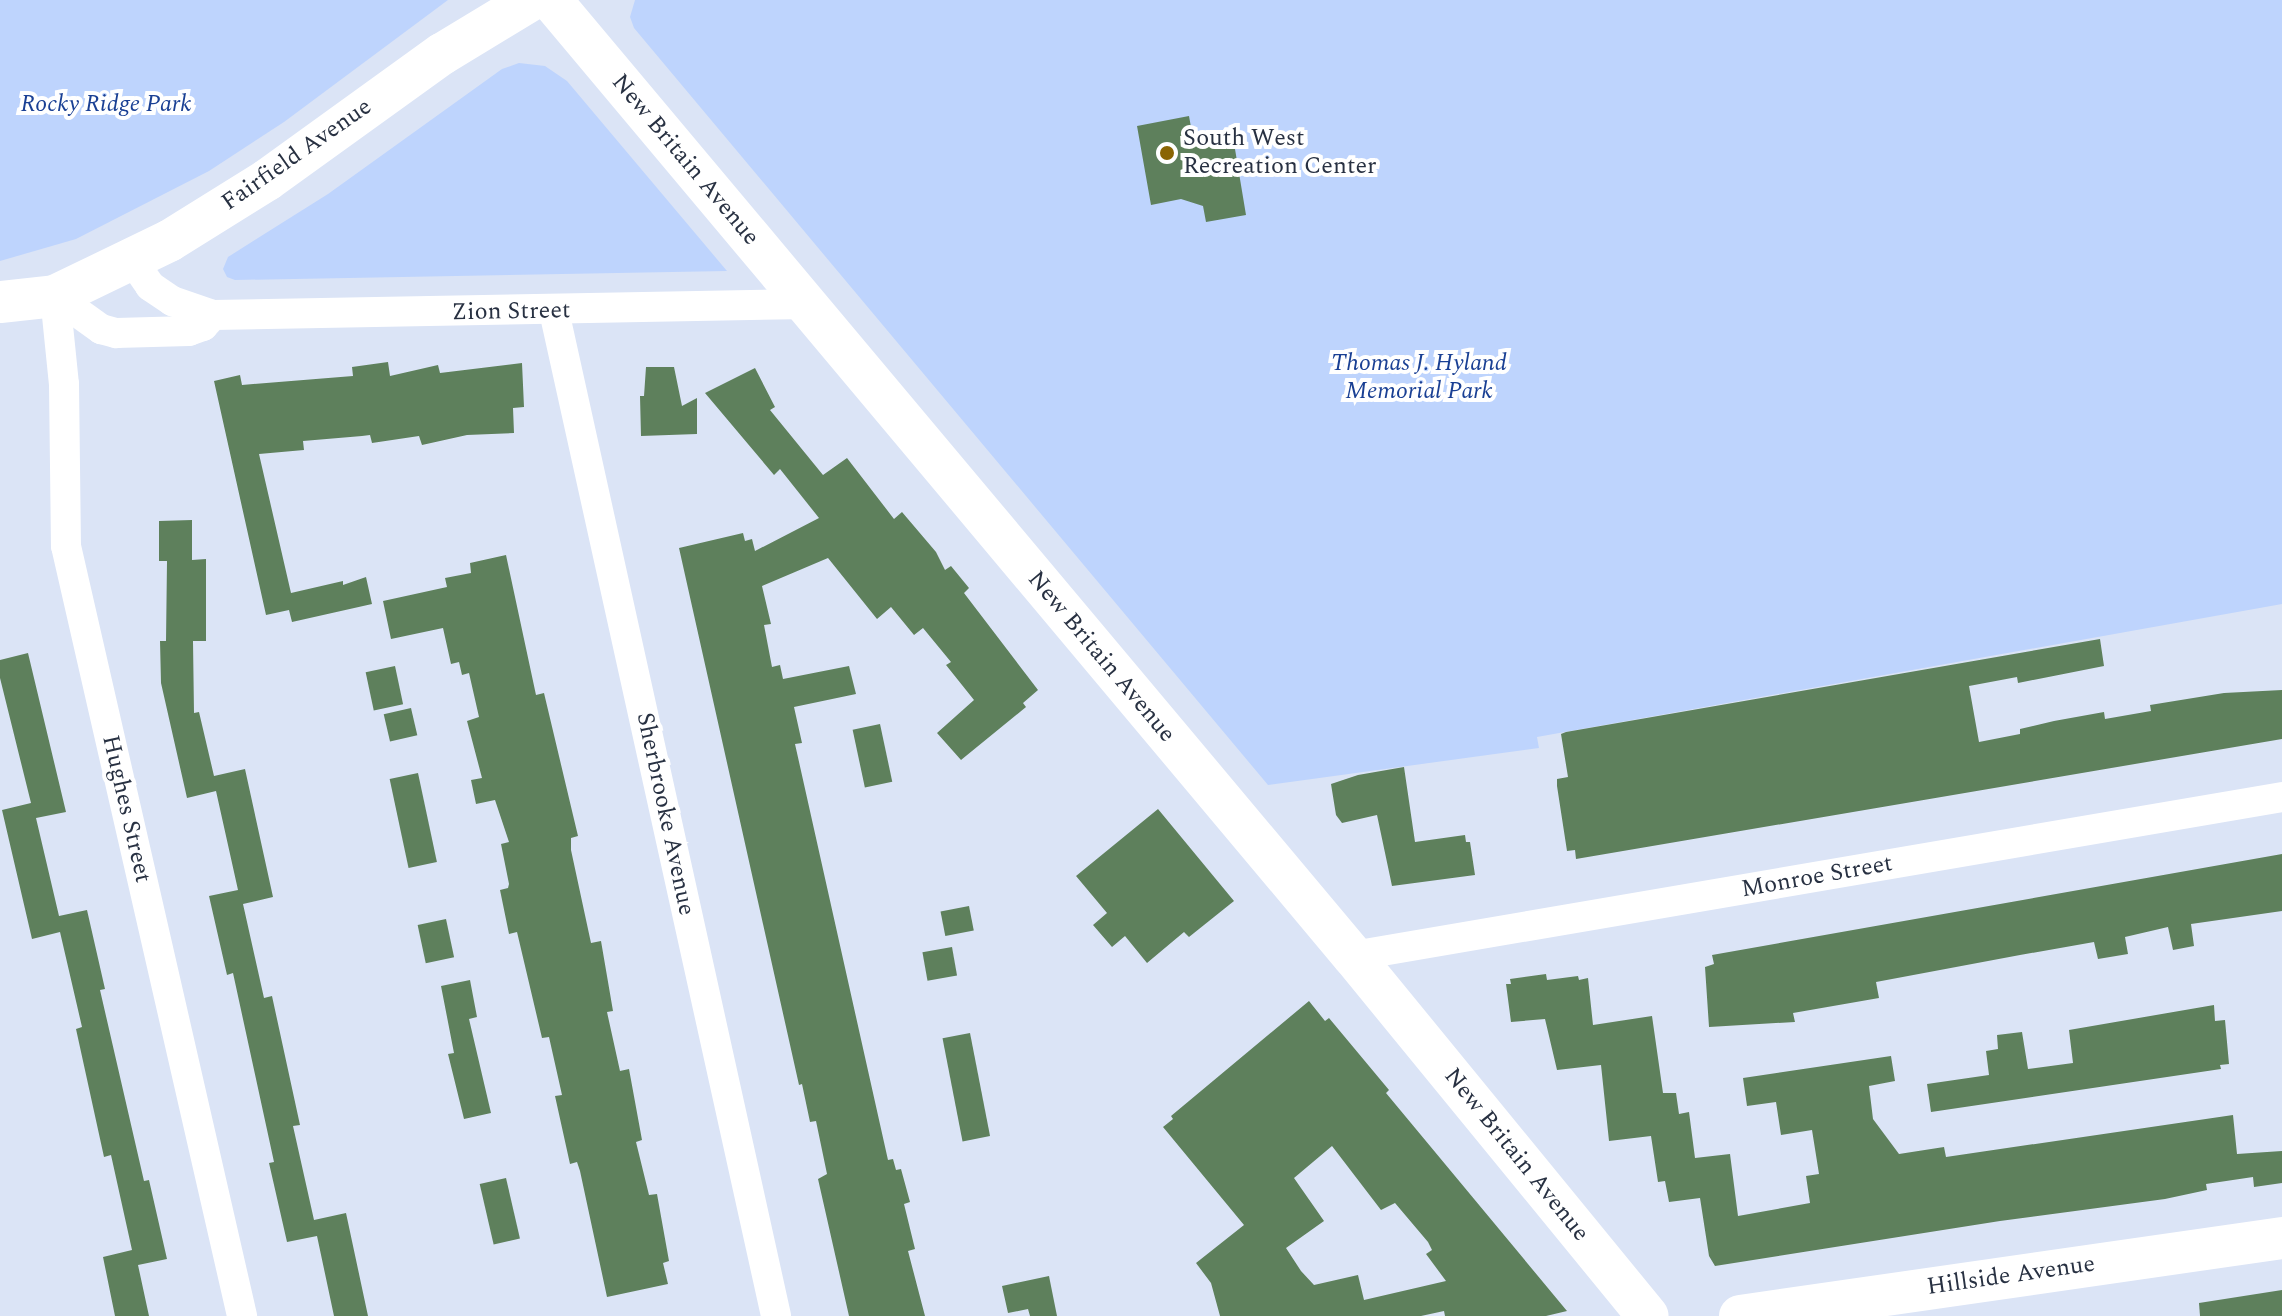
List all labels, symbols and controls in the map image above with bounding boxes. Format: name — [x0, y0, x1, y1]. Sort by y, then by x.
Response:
street label: New Britain Avenue — [605, 69, 765, 251]
park label: Rocky Ridge Park — [21, 91, 191, 119]
street label: Fairfield Avenue — [217, 93, 377, 217]
place label: South West Recreation Center — [1183, 125, 1377, 181]
marker: South West Recreation Center — [1158, 144, 1176, 162]
street label: Zion Street — [451, 297, 571, 327]
park label: Thomas J. Hyland Memorial Park — [1331, 350, 1507, 406]
street label: New Britain Avenue — [1021, 566, 1181, 748]
street label: Sherbrooke Avenue — [629, 710, 701, 918]
street label: Hughes Street — [95, 732, 157, 886]
street label: Monroe Street — [1739, 850, 1895, 904]
street label: New Britain Avenue — [1437, 1063, 1595, 1247]
street label: Hillside Avenue — [1925, 1250, 2097, 1302]

